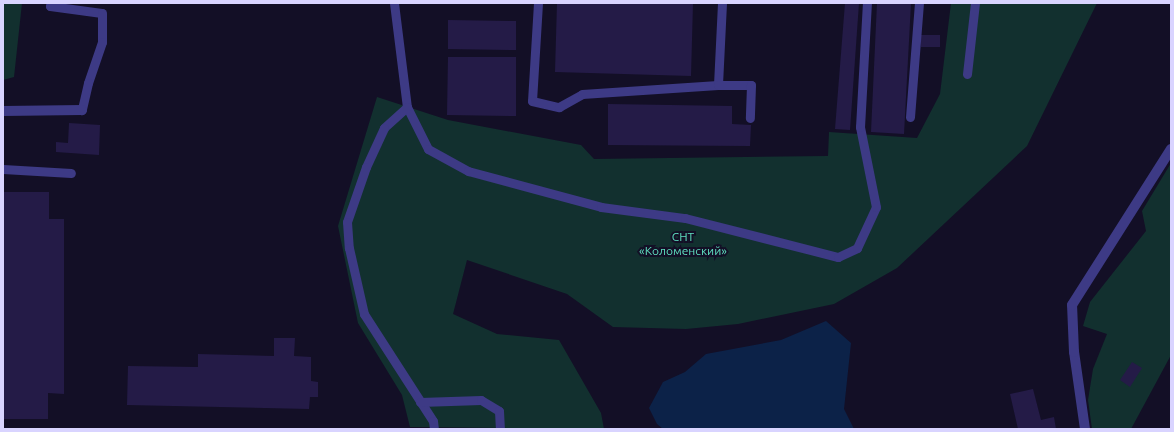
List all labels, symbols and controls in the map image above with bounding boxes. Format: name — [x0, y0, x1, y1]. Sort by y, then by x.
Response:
park label: СНТ «Коломенский» — [639, 230, 727, 258]

